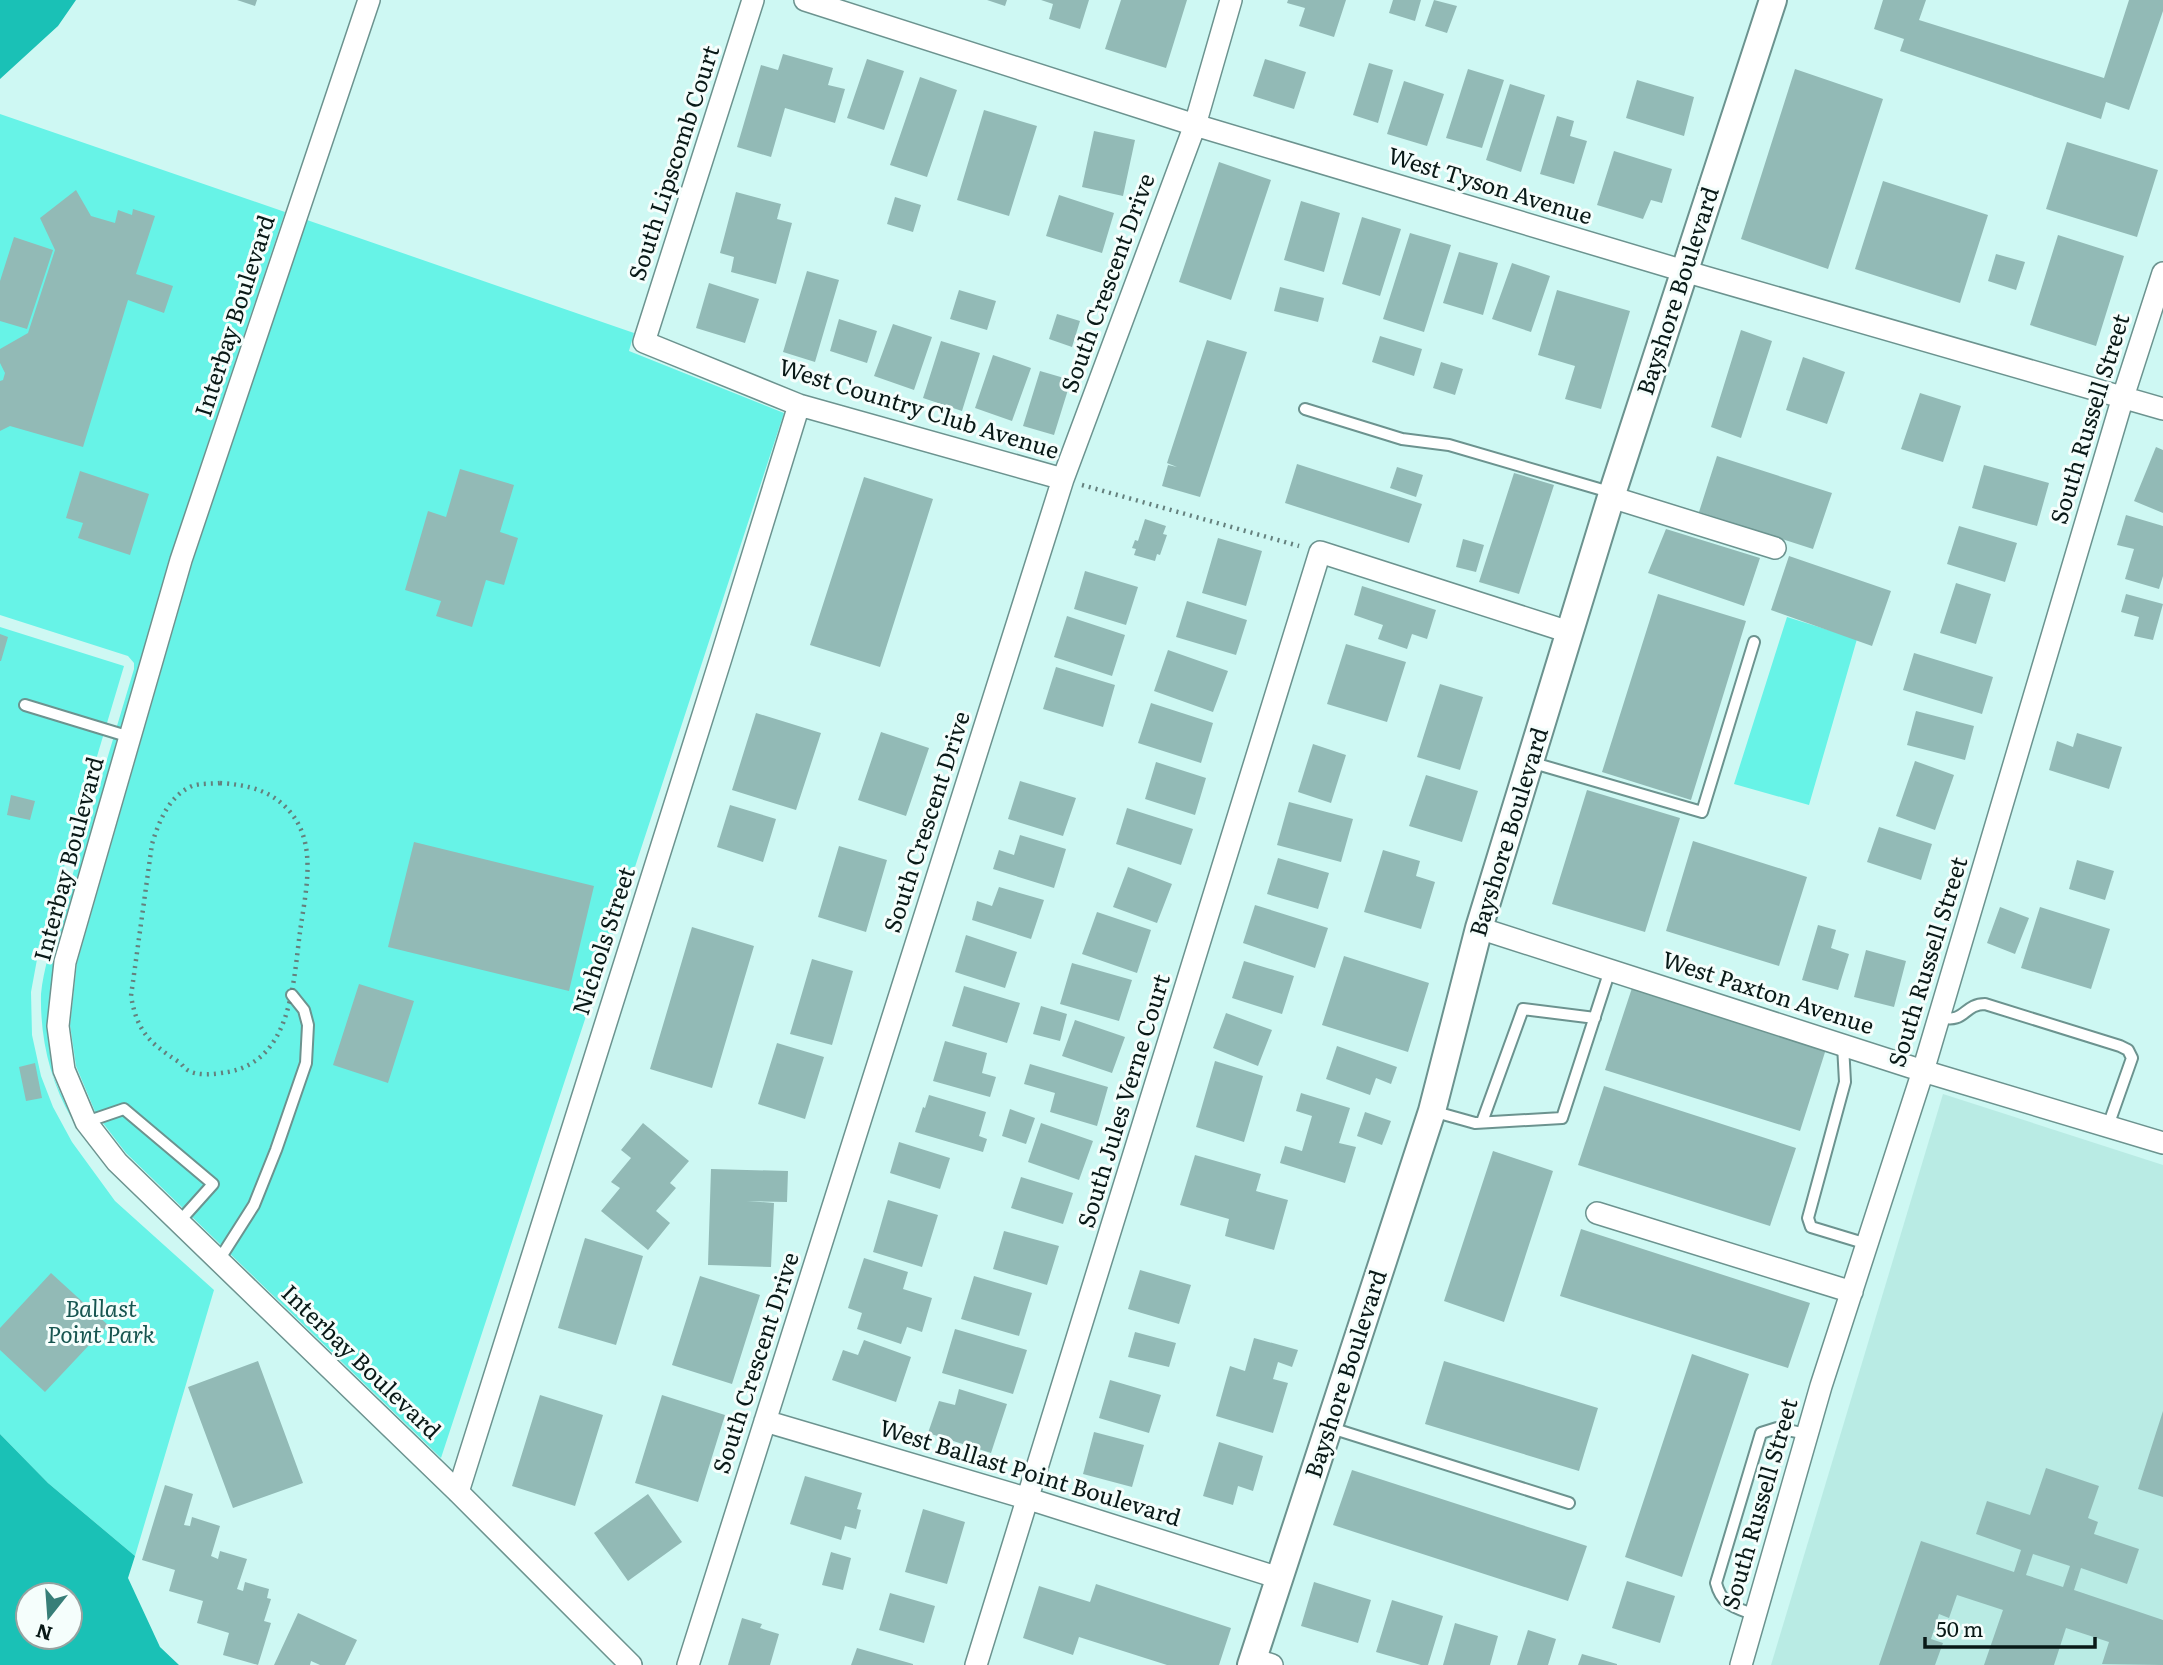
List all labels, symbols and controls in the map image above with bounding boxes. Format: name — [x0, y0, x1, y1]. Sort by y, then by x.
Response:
street label: South Lipscomb Court — [618, 40, 726, 284]
street label: West Tyson Avenue — [1384, 137, 1597, 231]
street label: South Crescent Drive — [1051, 168, 1162, 397]
street label: Bayshore Boulevard — [1626, 182, 1726, 399]
street label: Interbay Boulevard — [184, 210, 282, 421]
street label: South Russell Street — [2040, 308, 2137, 528]
street label: West Country Club Avenue — [775, 348, 1064, 466]
street label: South Crescent Drive — [873, 706, 977, 936]
street label: Bayshore Boulevard — [1459, 723, 1555, 940]
street label: Interbay Boulevard — [23, 752, 111, 965]
street label: South Russell Street — [1878, 851, 1975, 1071]
street label: Nichols Street — [562, 861, 642, 1019]
street label: West Paxton Avenue — [1658, 941, 1879, 1041]
street label: South Jules Verne Court — [1067, 969, 1177, 1232]
street label: South Crescent Drive — [702, 1247, 806, 1477]
street label: Bayshore Boulevard — [1294, 1265, 1394, 1482]
street label: Interbay Boulevard — [275, 1275, 450, 1446]
park label: Ballast Point Park — [47, 1290, 155, 1350]
street label: South Russell Street — [1712, 1393, 1805, 1613]
street label: West Ballast Point Boulevard — [876, 1409, 1186, 1533]
north arrow — [14, 1581, 84, 1651]
scale bar — [1925, 1606, 2095, 1650]
text: 50 m — [1936, 1612, 1983, 1643]
text: N — [32, 1617, 55, 1649]

